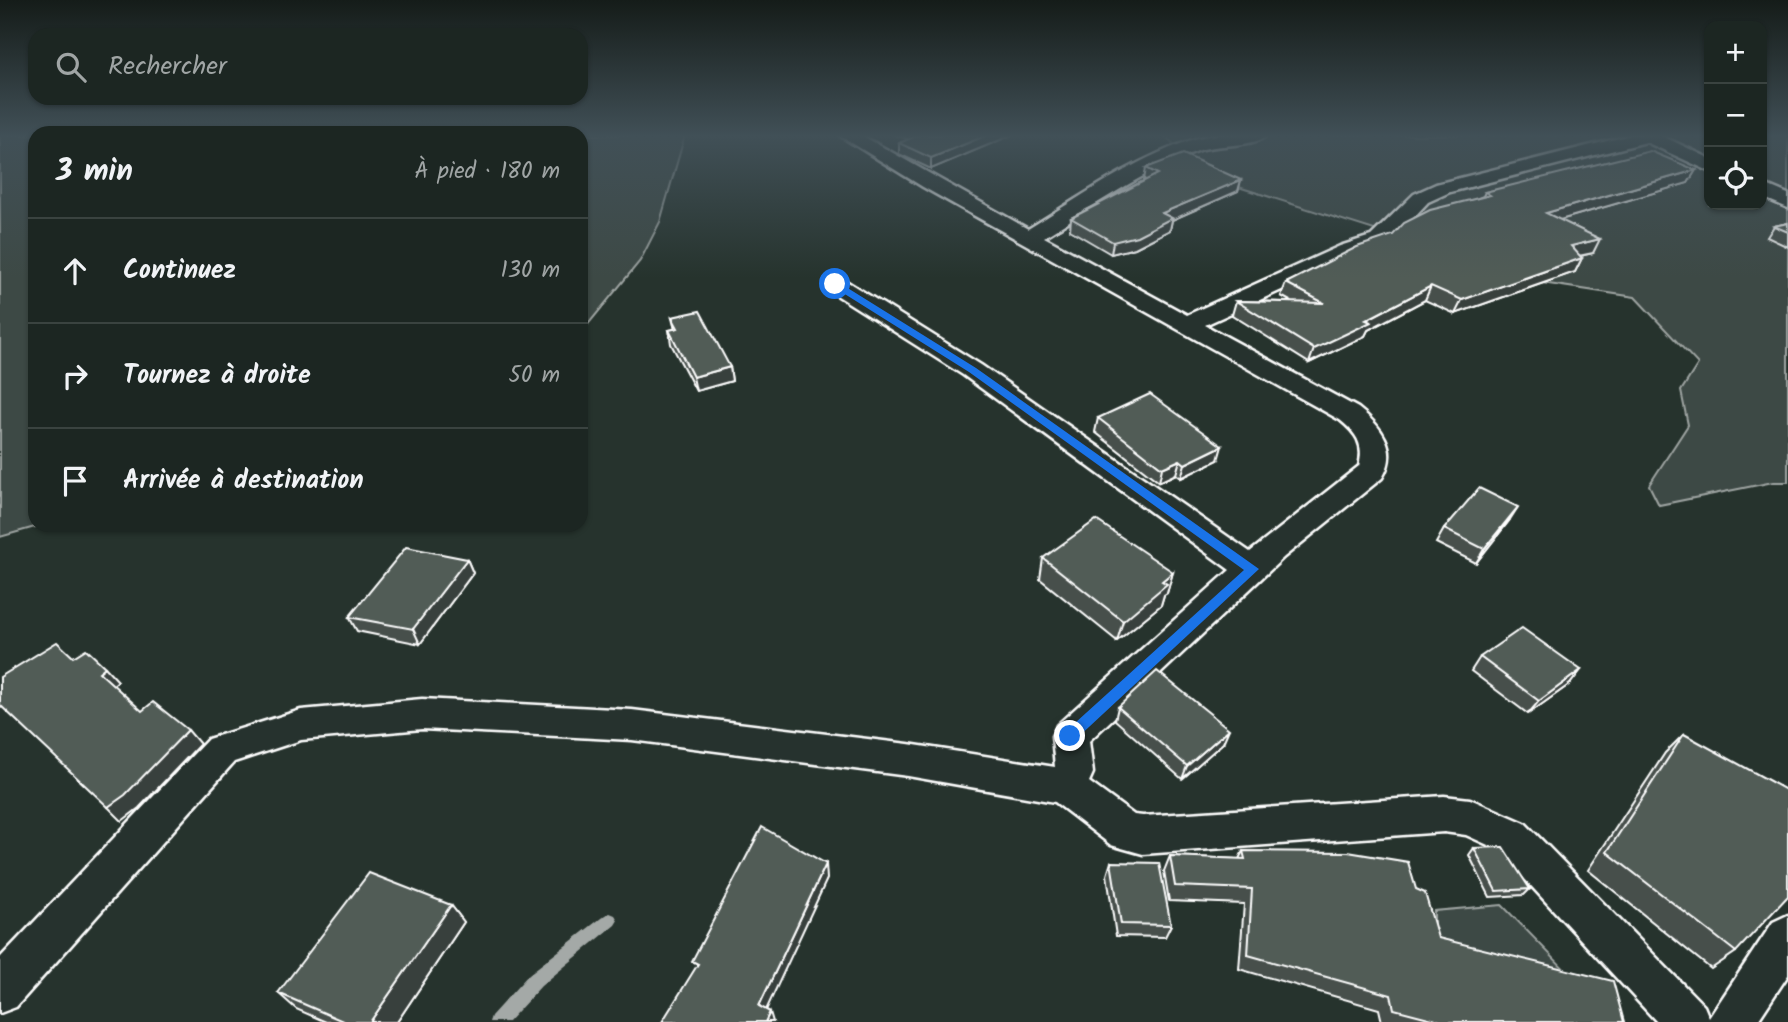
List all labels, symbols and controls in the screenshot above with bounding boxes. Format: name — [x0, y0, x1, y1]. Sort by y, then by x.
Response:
map controls — [1704, 21, 1767, 210]
button: + — [1704, 21, 1767, 84]
search box — [28, 28, 588, 105]
text: Rechercher — [108, 46, 227, 88]
icon: search — [52, 48, 90, 86]
button: − — [1704, 84, 1767, 147]
button: locate — [1704, 147, 1767, 210]
text: 3 min — [56, 148, 133, 196]
text: À pied · 180 m — [415, 154, 560, 190]
text: Continuez — [123, 250, 236, 292]
icon: ahead — [56, 252, 94, 290]
text: 130 m — [501, 253, 560, 289]
route start — [819, 268, 850, 299]
text: Tournez à droite — [123, 355, 311, 397]
icon: right — [56, 357, 94, 395]
text: 50 m — [509, 358, 560, 394]
text: Arrivée à destination — [123, 460, 364, 502]
icon: arrive — [56, 462, 94, 500]
route end — [1054, 720, 1085, 751]

